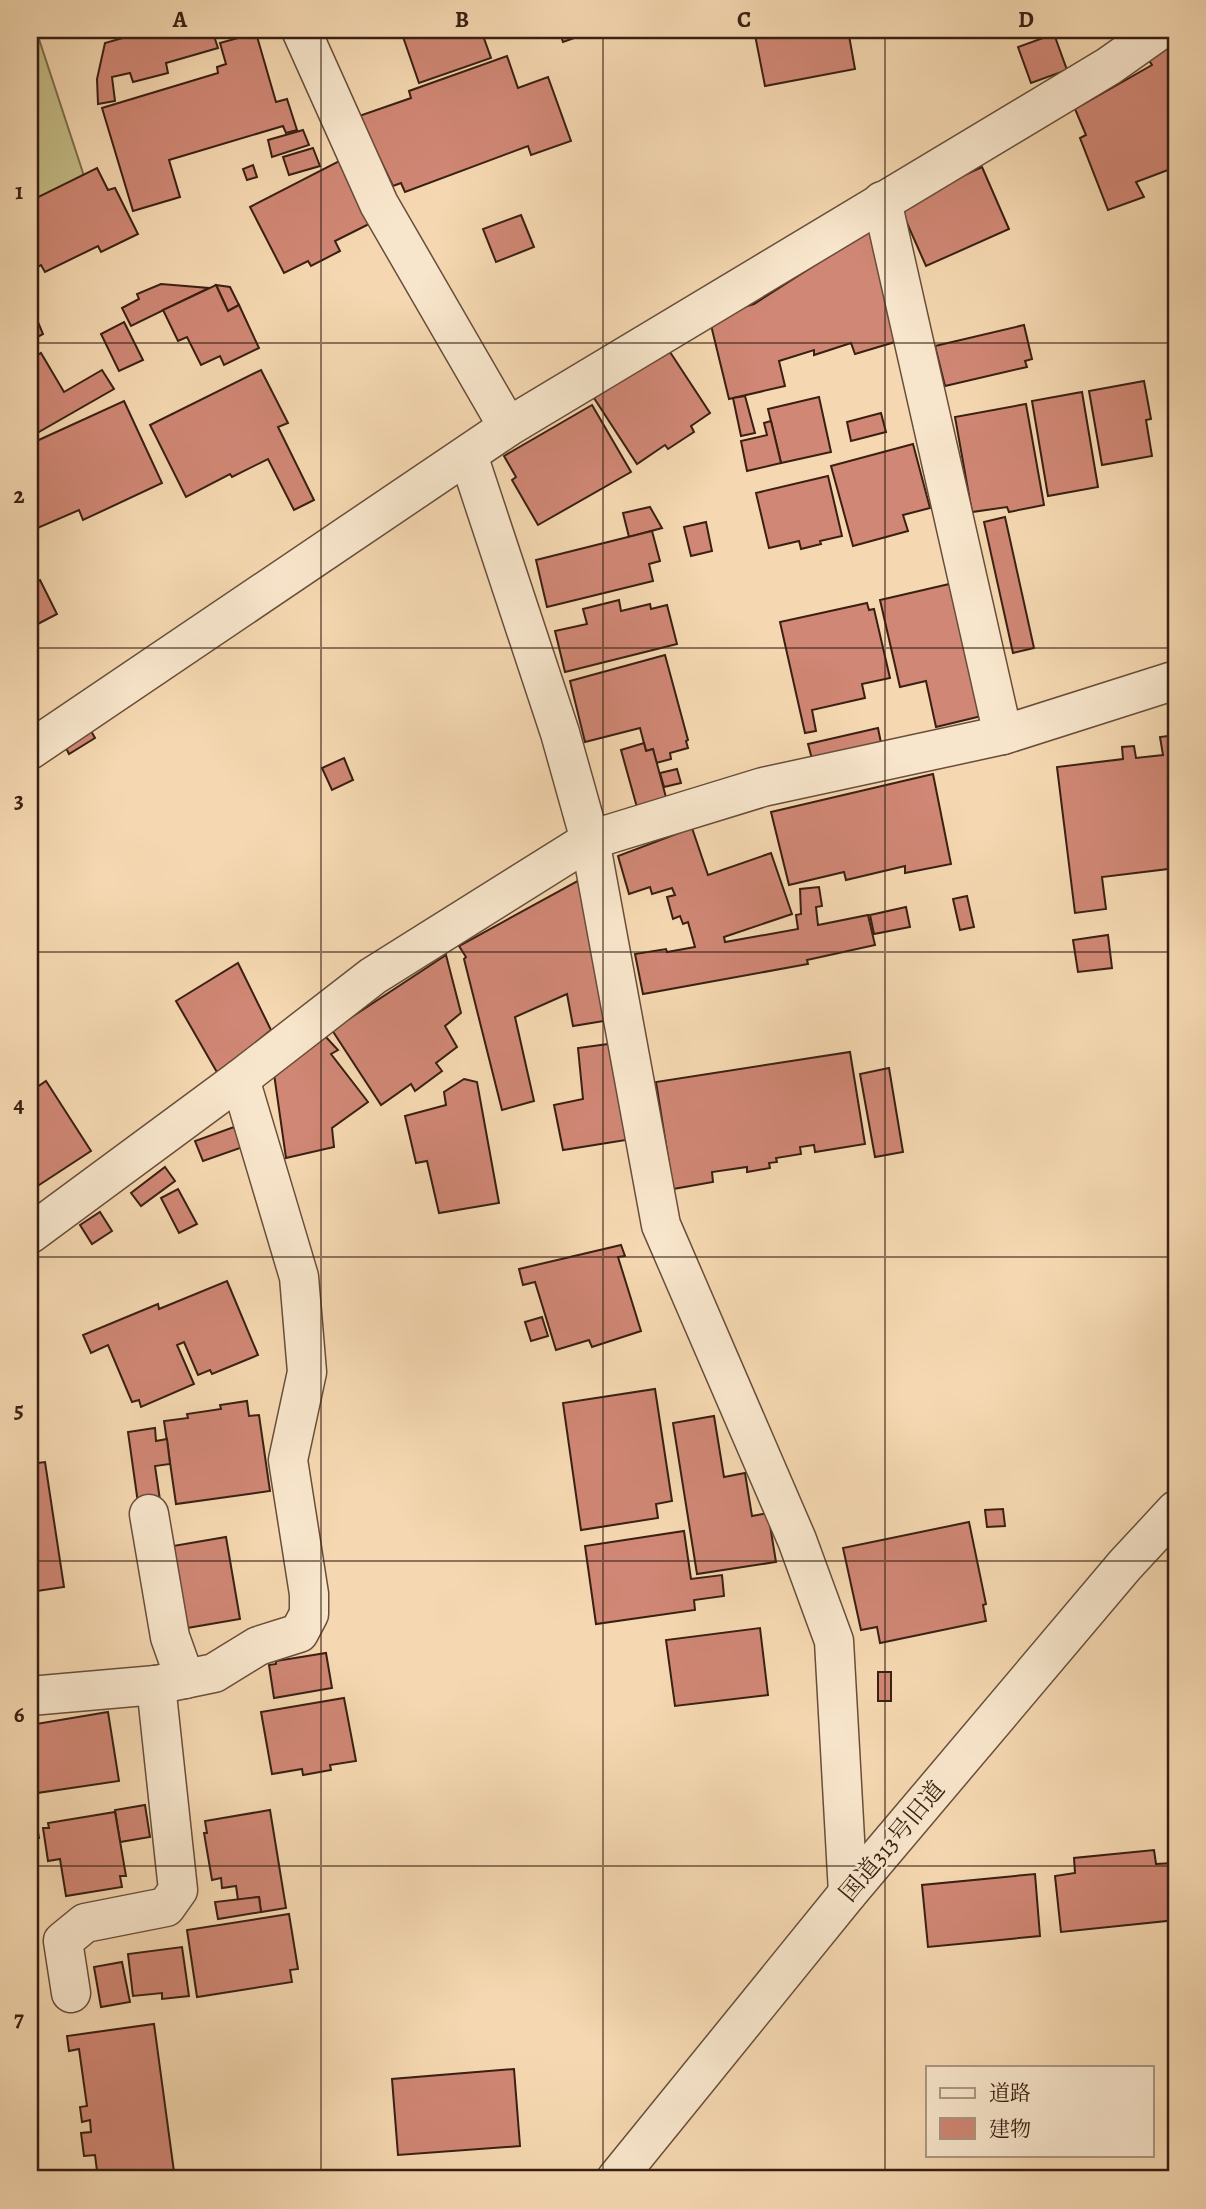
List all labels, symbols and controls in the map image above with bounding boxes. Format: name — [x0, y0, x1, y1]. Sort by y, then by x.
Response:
text: A — [172, 4, 188, 35]
text: B — [455, 4, 469, 35]
text: C — [737, 4, 751, 35]
text: D — [1018, 4, 1034, 35]
text: 1 — [15, 176, 23, 207]
text: 2 — [13, 480, 25, 511]
text: 3 — [14, 785, 24, 816]
text: 4 — [14, 1089, 25, 1120]
text: 5 — [14, 1394, 24, 1425]
text: 6 — [14, 1699, 25, 1730]
street label: 国道313号旧道 — [832, 1774, 952, 1908]
text: 7 — [14, 2003, 24, 2034]
legend — [926, 2066, 1154, 2156]
text: 道路 — [989, 2079, 1031, 2107]
text: 建物 — [989, 2115, 1031, 2143]

